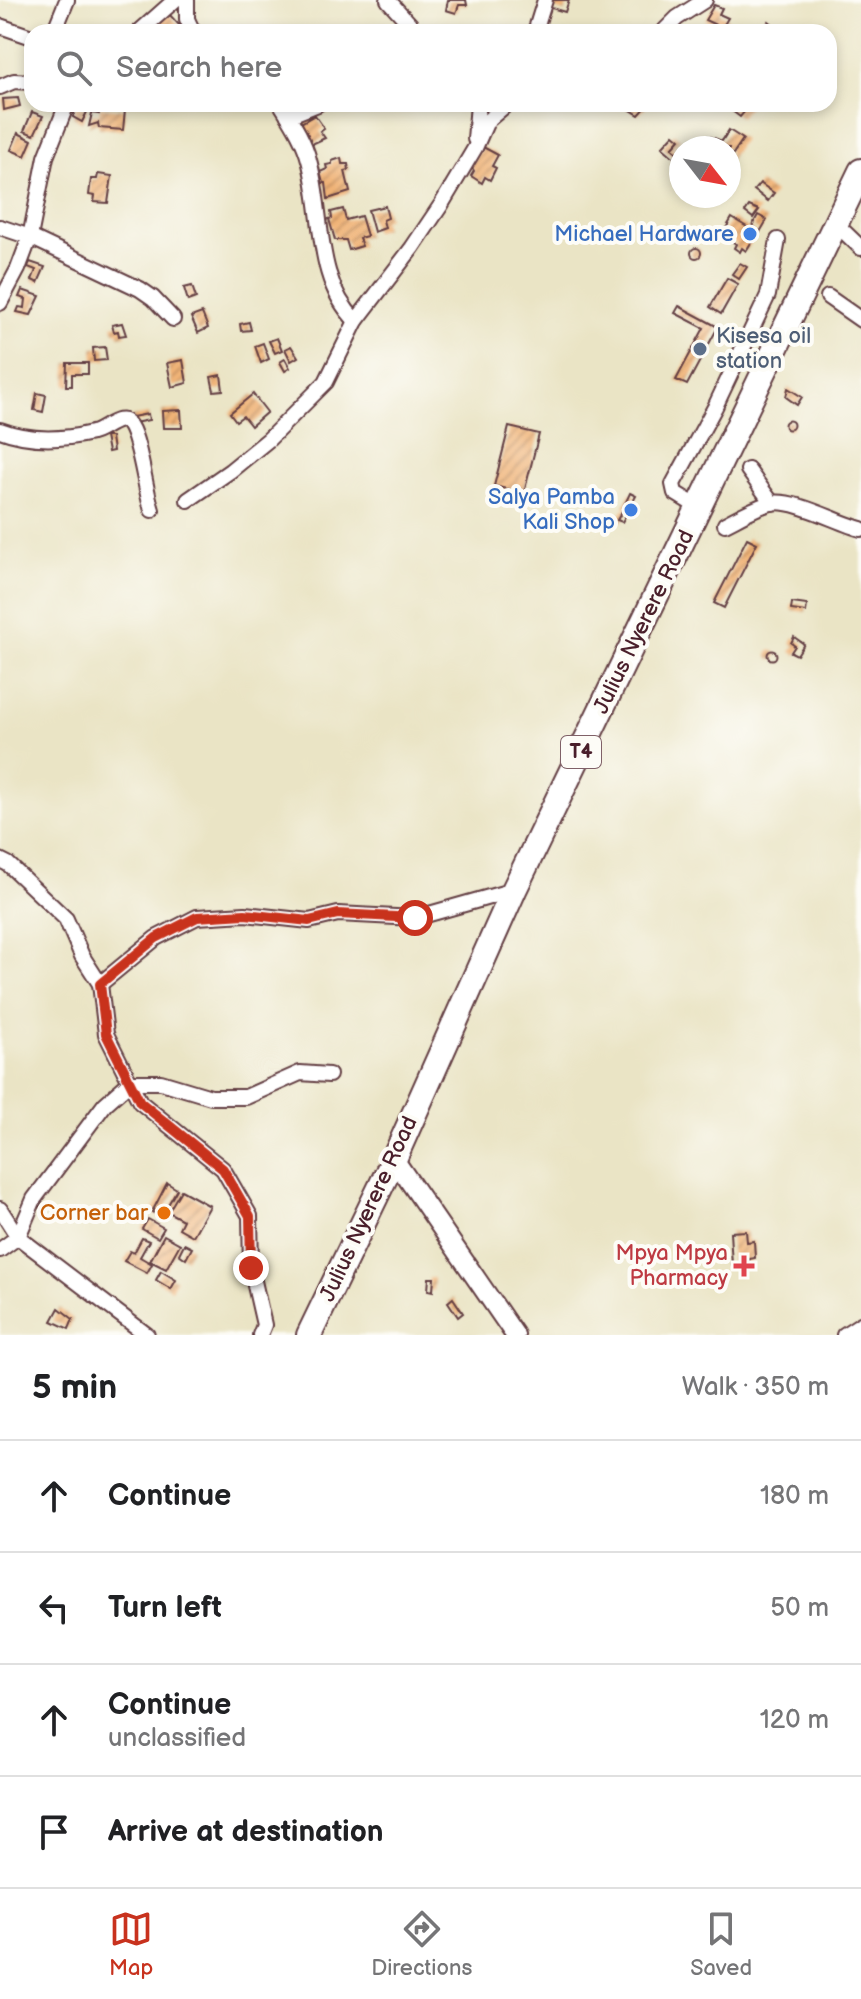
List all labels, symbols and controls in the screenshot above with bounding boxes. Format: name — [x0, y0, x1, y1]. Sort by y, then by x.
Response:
search box — [24, 24, 837, 112]
icon: search — [52, 46, 96, 90]
text: Search here — [116, 50, 282, 86]
north arrow — [669, 136, 741, 208]
place label: Michael Hardware — [554, 221, 734, 248]
marker: Michael Hardware — [741, 225, 759, 243]
place label: Kisesa oil station — [716, 323, 811, 375]
marker: Kisesa oil station — [691, 340, 709, 358]
place label: Salya Pamba Kali Shop — [488, 484, 615, 536]
marker: Salya Pamba Kali Shop — [622, 501, 640, 519]
street label: Julius Nyerere Road — [588, 526, 700, 718]
road number: T4 — [561, 736, 601, 768]
route start — [397, 900, 433, 936]
street label: Julius Nyerere Road — [314, 1112, 424, 1306]
place label: Corner bar — [40, 1200, 149, 1227]
marker: Corner bar — [155, 1204, 173, 1222]
place label: Mpya Mpya Pharmacy — [616, 1240, 728, 1292]
route end — [233, 1250, 269, 1286]
marker: Mpya Mpya Pharmacy — [735, 1257, 753, 1275]
text: 5 min — [32, 1367, 117, 1408]
text: Walk · 350 m — [682, 1372, 829, 1403]
icon: ahead — [32, 1474, 76, 1518]
text: Continue — [108, 1478, 231, 1514]
text: 180 m — [760, 1481, 829, 1512]
icon: left — [32, 1586, 76, 1630]
text: Turn left — [108, 1590, 222, 1626]
text: 50 m — [770, 1593, 829, 1624]
text: Continue — [108, 1687, 231, 1723]
icon: ahead — [32, 1698, 76, 1742]
text: 120 m — [760, 1705, 829, 1736]
text: unclassified — [108, 1723, 246, 1754]
icon: arrive — [32, 1810, 76, 1854]
text: Arrive at destination — [108, 1814, 384, 1850]
tab: Map — [109, 1907, 153, 1982]
tab: Directions — [371, 1907, 472, 1982]
tab: Saved — [690, 1907, 752, 1982]

